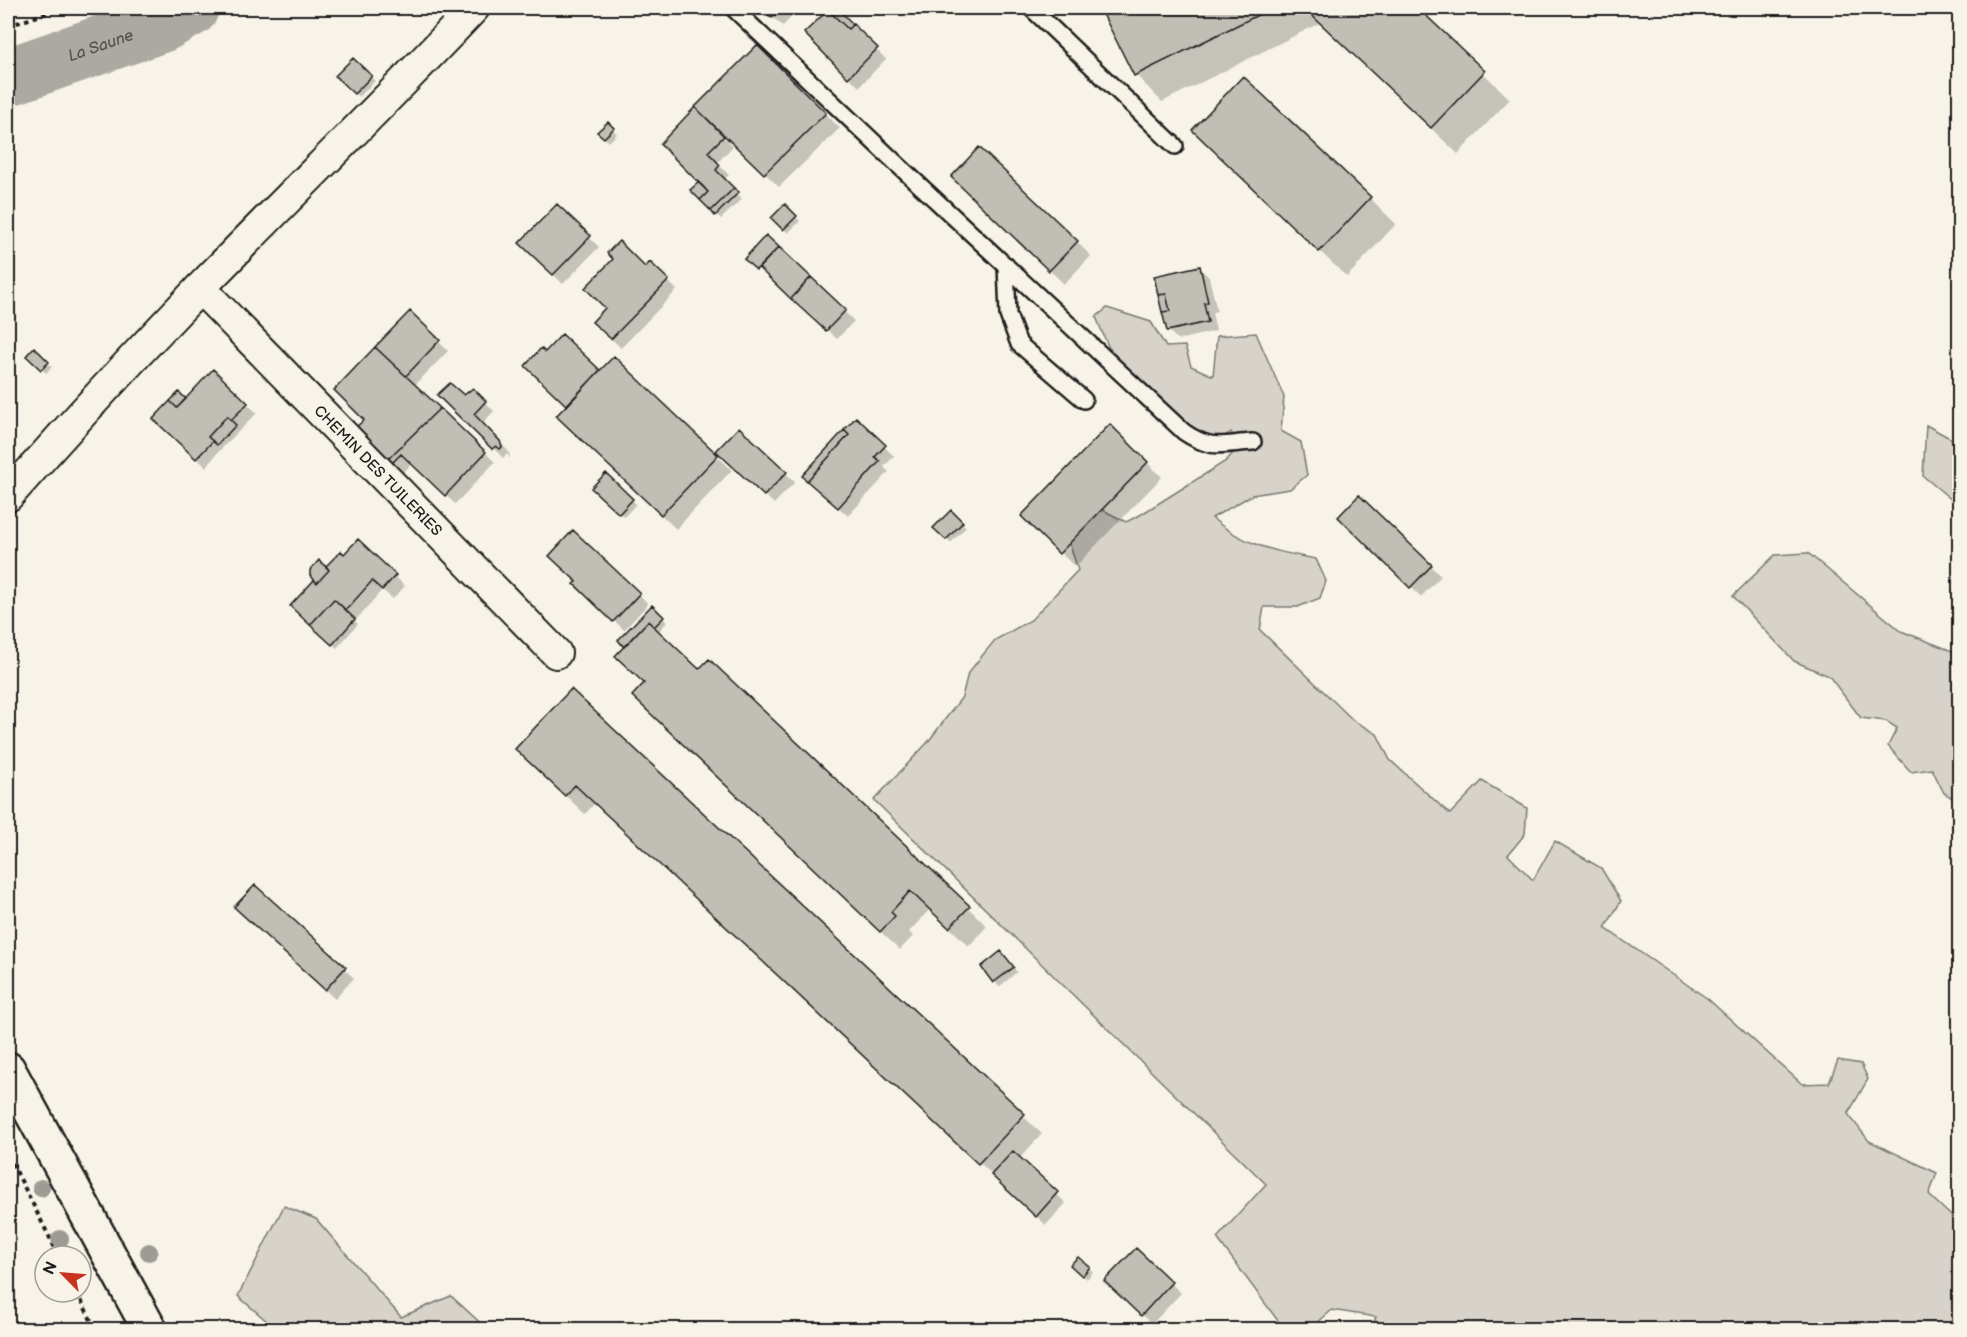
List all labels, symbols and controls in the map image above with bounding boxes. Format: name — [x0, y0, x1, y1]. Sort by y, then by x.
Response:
water label: La Saune — [66, 26, 136, 66]
street label: CHEMIN DES TUILERIES — [310, 401, 446, 540]
north arrow — [33, 1244, 93, 1304]
text: N — [40, 1259, 62, 1278]

